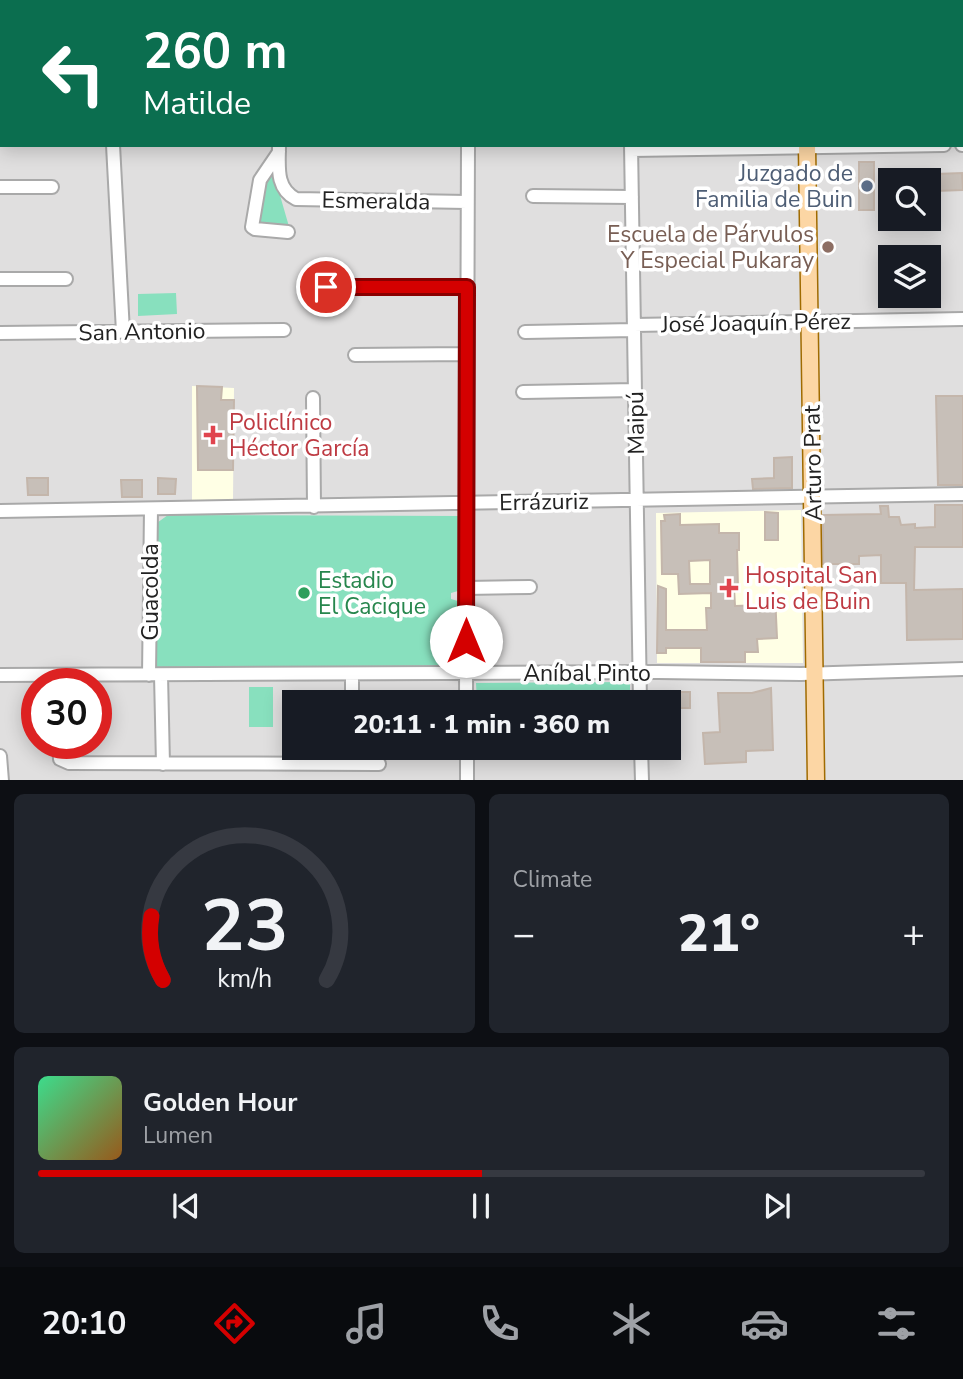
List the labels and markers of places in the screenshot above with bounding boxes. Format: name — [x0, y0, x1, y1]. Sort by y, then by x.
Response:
place label: Juzgado de Familia de Buin — [695, 158, 853, 215]
marker: Juzgado de Familia de Buin — [859, 178, 875, 194]
place label: Escuela de Párvulos Y Especial Pukaray — [607, 219, 814, 276]
marker: Escuela de Párvulos Y Especial Pukaray — [820, 239, 836, 255]
pin — [296, 257, 356, 317]
place label: Policlínico Héctor García — [229, 407, 369, 464]
marker: Policlínico Héctor García — [203, 425, 223, 445]
place label: Hospital San Luis de Buin — [745, 560, 877, 617]
place label: Estadio El Cacique — [318, 565, 426, 622]
marker: Hospital San Luis de Buin — [719, 578, 739, 598]
marker: Estadio El Cacique — [296, 585, 312, 601]

